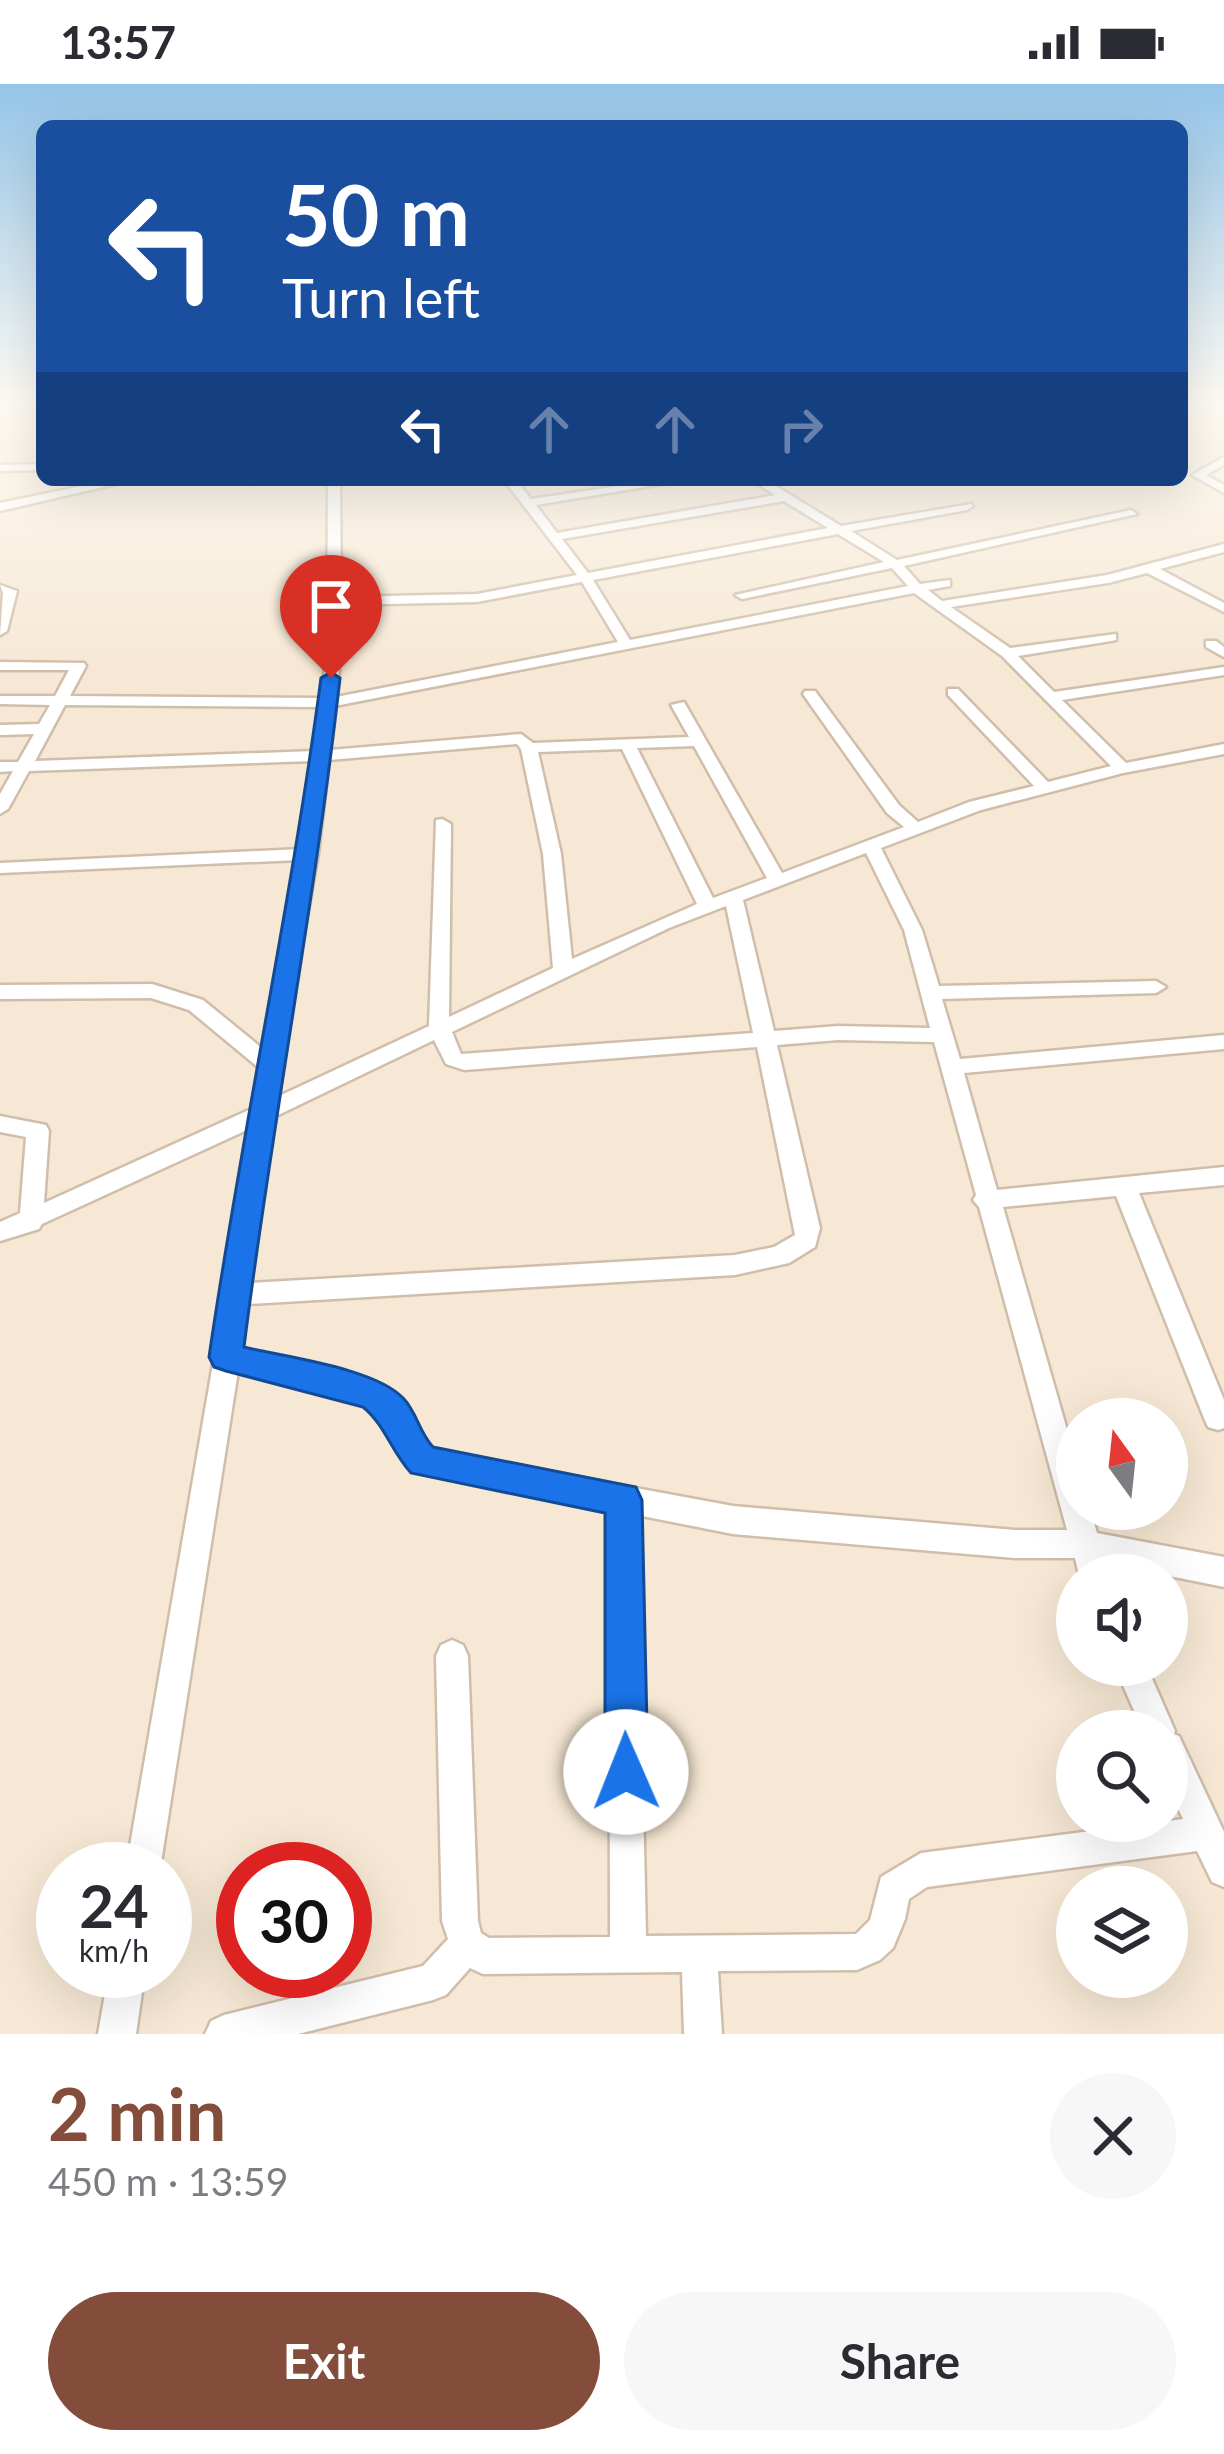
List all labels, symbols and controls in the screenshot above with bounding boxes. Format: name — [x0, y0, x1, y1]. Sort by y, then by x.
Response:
text: 13:57 — [60, 15, 176, 69]
text: 50 m — [282, 163, 470, 264]
icon: left — [84, 168, 240, 324]
text: Turn left — [282, 265, 480, 330]
icon: left — [390, 396, 456, 462]
icon: ahead — [516, 396, 582, 462]
icon: ahead — [642, 396, 708, 462]
icon: right — [768, 396, 834, 462]
pin — [280, 555, 382, 678]
icon: arrive — [298, 573, 364, 639]
north arrow — [1056, 1398, 1188, 1530]
map controls — [1056, 1398, 1188, 1998]
button: sound — [1056, 1554, 1188, 1686]
position arrow — [563, 1709, 689, 1835]
button: search — [1056, 1710, 1188, 1842]
speed limit sign: 30 — [216, 1842, 372, 1998]
button: layers — [1056, 1866, 1188, 1998]
text: 24 — [79, 1869, 149, 1941]
text: km/h — [79, 1932, 149, 1968]
text: 2 min — [48, 2070, 226, 2156]
button: close — [1050, 2073, 1176, 2199]
text: 450 m · 13:59 — [48, 2158, 288, 2204]
button: Exit — [48, 2292, 600, 2430]
button: Share — [624, 2292, 1176, 2430]

